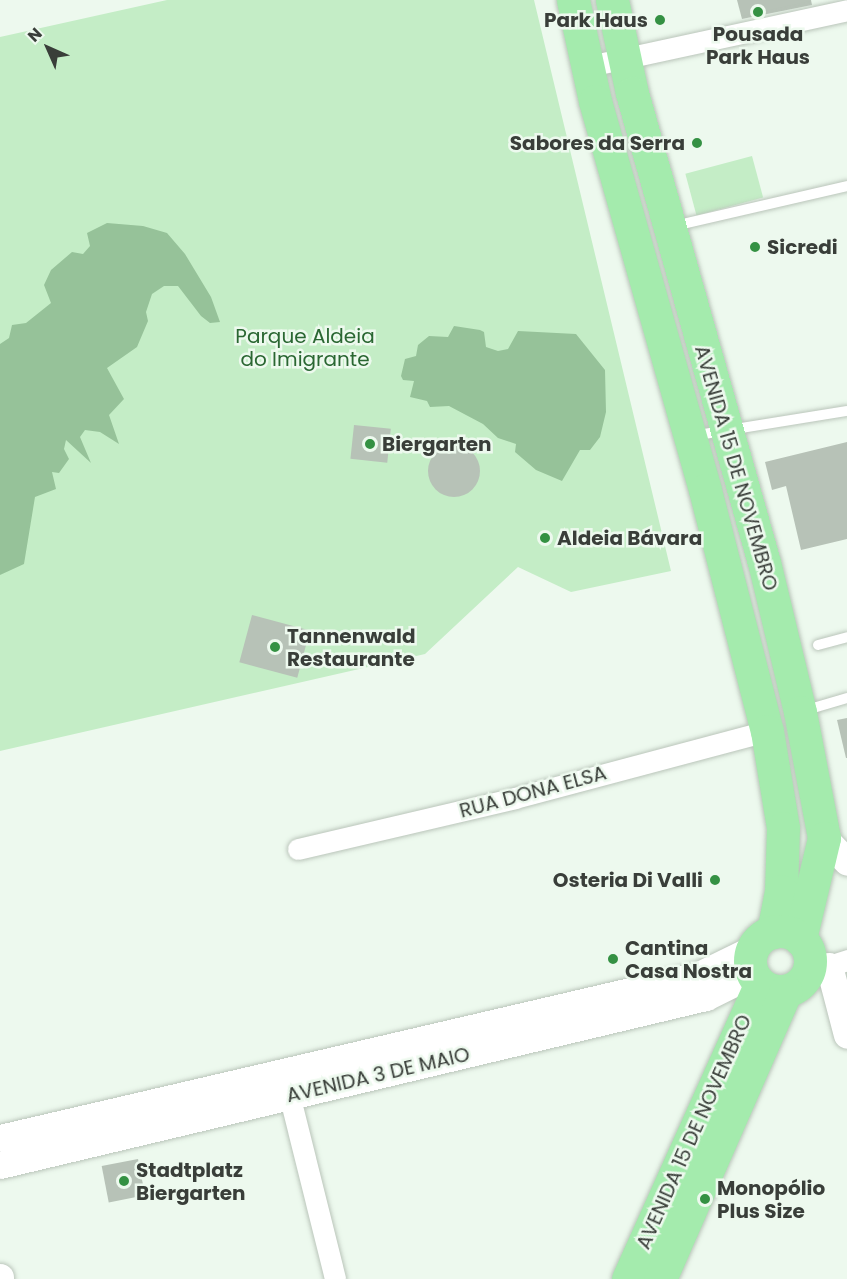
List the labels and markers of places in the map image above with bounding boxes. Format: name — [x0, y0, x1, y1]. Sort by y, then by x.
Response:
marker: Pousada Park Haus — [751, 5, 765, 19]
place label: Park Haus — [544, 8, 648, 32]
marker: Park Haus — [653, 13, 667, 27]
place label: Pousada Park Haus — [706, 22, 810, 69]
place label: Sabores da Serra — [510, 131, 685, 155]
marker: Sabores da Serra — [690, 136, 704, 150]
place label: Sicredi — [767, 235, 838, 259]
marker: Sicredi — [748, 240, 762, 254]
place label: Biergarten — [382, 432, 492, 456]
marker: Biergarten — [363, 437, 377, 451]
place label: Aldeia Bávara — [557, 526, 702, 550]
marker: Aldeia Bávara — [538, 531, 552, 545]
place label: Tannenwald Restaurante — [287, 624, 416, 671]
marker: Tannenwald Restaurante — [268, 640, 282, 654]
place label: Osteria Di Valli — [553, 868, 703, 892]
marker: Osteria Di Valli — [708, 873, 722, 887]
place label: Cantina Casa Nostra — [625, 936, 752, 983]
marker: Cantina Casa Nostra — [606, 952, 620, 966]
place label: Stadtplatz Biergarten — [136, 1158, 246, 1205]
marker: Stadtplatz Biergarten — [117, 1174, 131, 1188]
place label: Monopólio Plus Size — [717, 1176, 825, 1223]
marker: Monopólio Plus Size — [698, 1192, 712, 1206]

